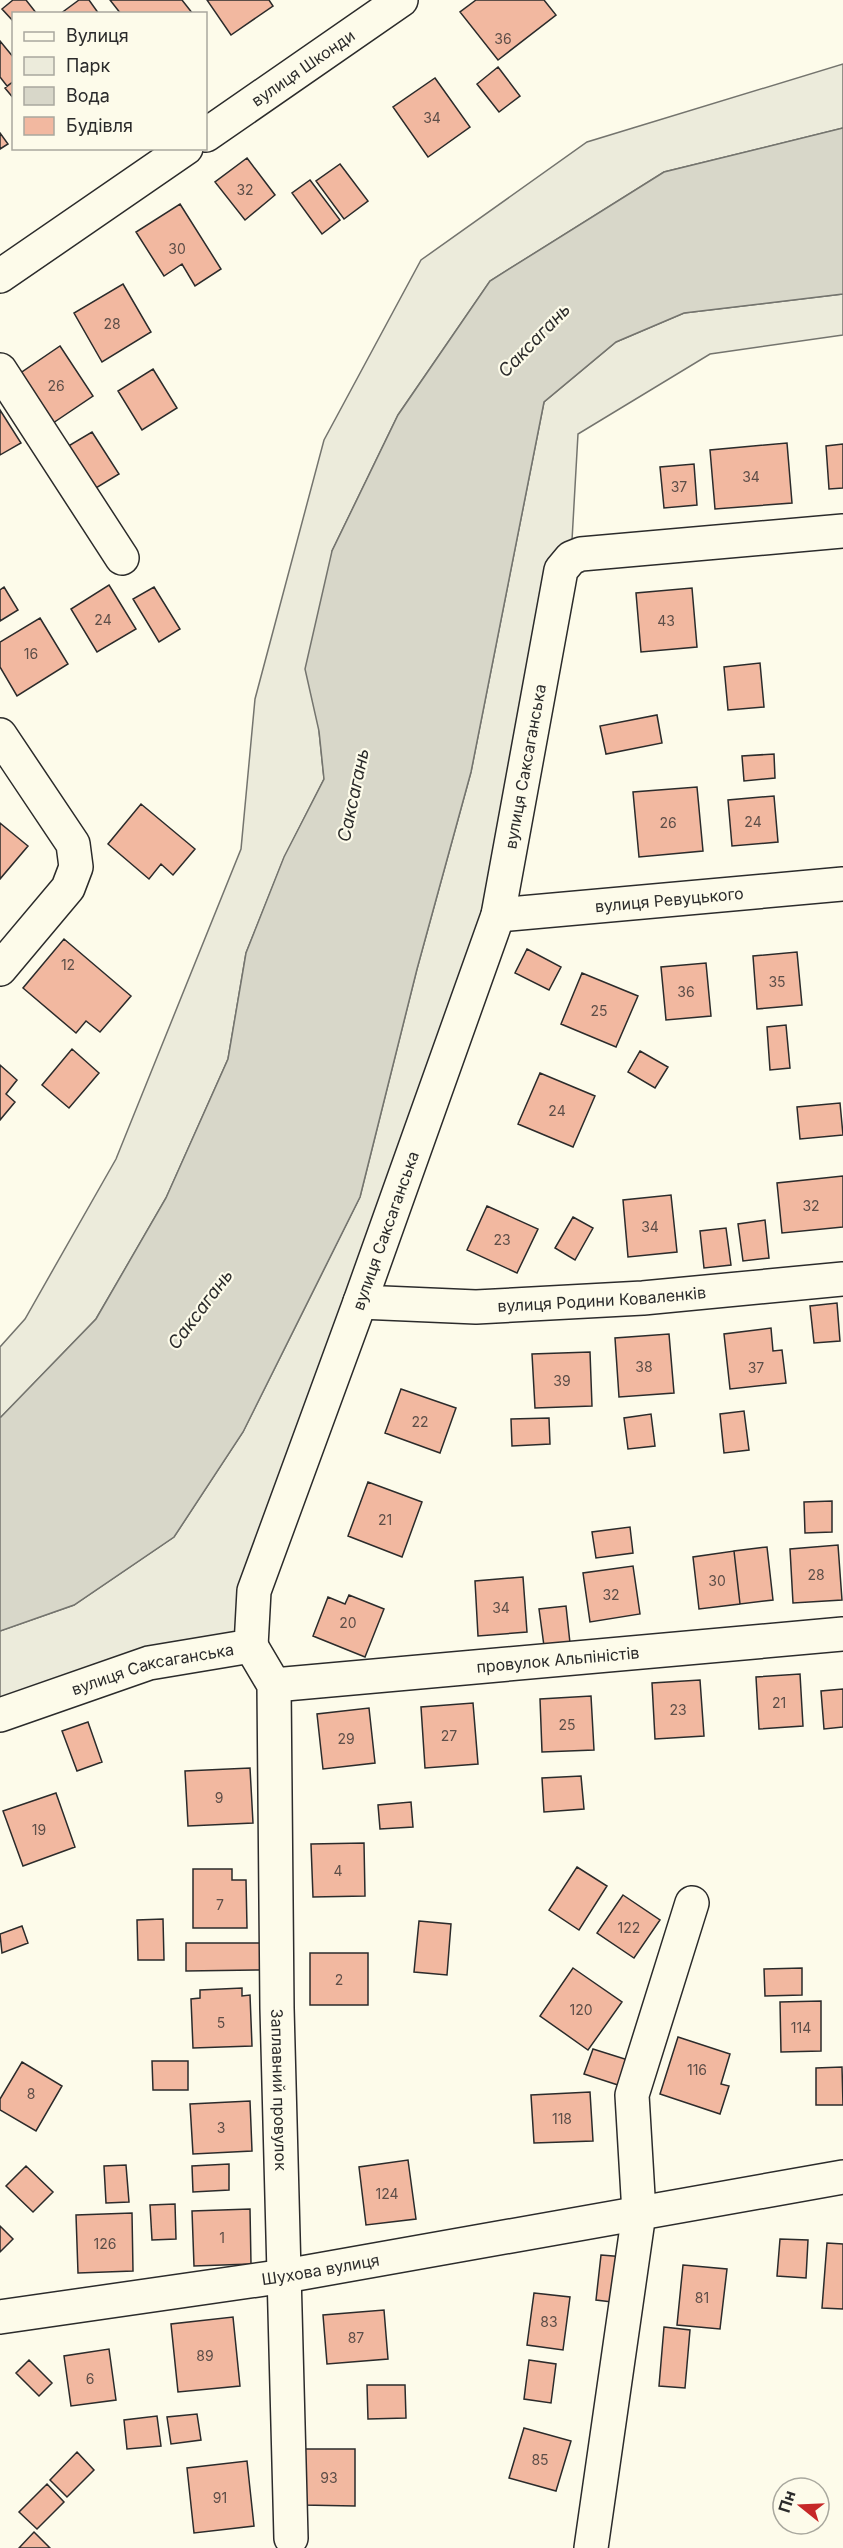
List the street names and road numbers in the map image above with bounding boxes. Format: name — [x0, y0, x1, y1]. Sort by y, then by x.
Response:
street label: вулиця Шконди — [248, 25, 359, 111]
street label: вулиця Саксаганська — [500, 682, 550, 851]
street label: вулиця Ревуцького — [594, 883, 744, 916]
street label: вулиця Саксаганська — [348, 1148, 423, 1313]
street label: вулиця Родини Коваленків — [497, 1282, 707, 1316]
street label: вулиця Саксаганська — [69, 1639, 235, 1699]
street label: провулок Альпіністів — [475, 1642, 640, 1677]
street label: Заплавний провулок — [267, 2008, 291, 2171]
street label: Шухова вулиця — [260, 2249, 381, 2289]

